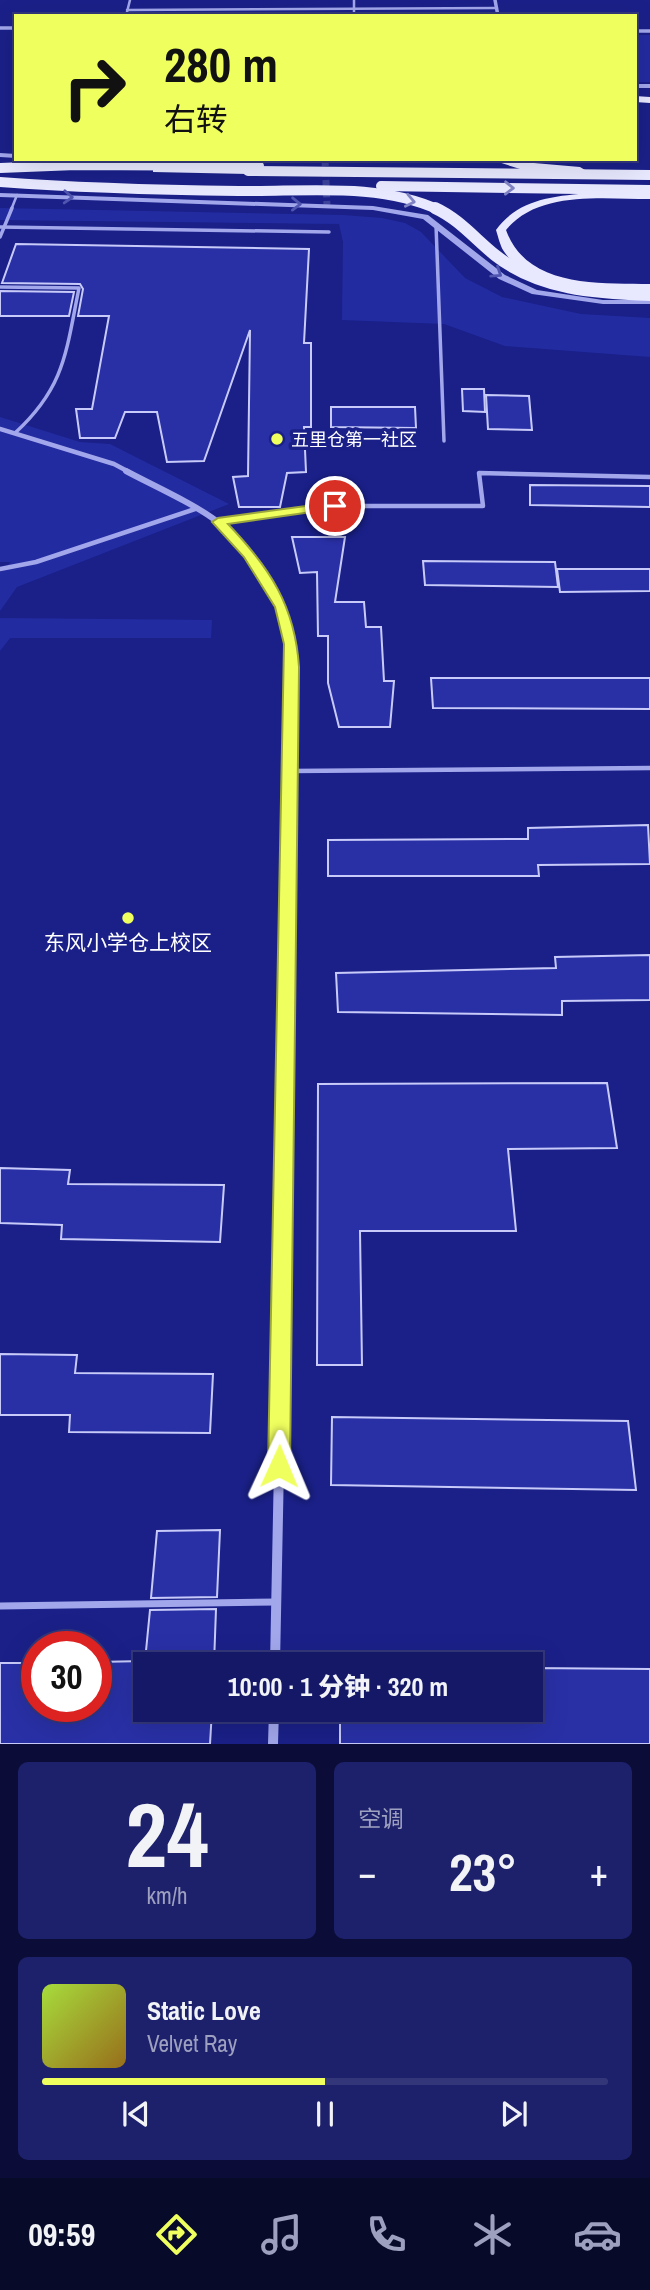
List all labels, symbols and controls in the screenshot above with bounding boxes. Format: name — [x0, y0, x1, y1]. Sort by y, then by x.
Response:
text: 280 m — [164, 31, 278, 97]
icon: right — [49, 42, 140, 133]
text: 右转 — [164, 98, 228, 141]
one-way arrow — [504, 180, 515, 196]
one-way arrow — [63, 190, 74, 205]
one-way arrow — [404, 192, 416, 207]
one-way arrow — [291, 196, 301, 212]
one-way arrow — [489, 265, 502, 277]
place label: 五里仓第一社区 — [291, 427, 417, 452]
marker: 五里仓第一社区 — [269, 431, 285, 447]
pin — [305, 476, 365, 536]
icon: arrive — [316, 487, 354, 525]
marker: 东风小学仓上校区 — [120, 910, 136, 926]
place label: 东风小学仓上校区 — [44, 928, 212, 957]
position arrow — [242, 1429, 316, 1503]
speed limit sign: 30 — [21, 1631, 112, 1722]
text: 10:00 · 1 分钟 · 320 m — [228, 1669, 448, 1704]
text: 24 — [126, 1773, 209, 1895]
text: 空调 — [358, 1803, 404, 1834]
text: 23° — [449, 1837, 517, 1907]
text: − — [358, 1847, 376, 1898]
text: + — [590, 1847, 608, 1898]
text: km/h — [147, 1880, 187, 1911]
text: Static Love — [147, 1993, 261, 2028]
text: Velvet Ray — [147, 2028, 237, 2059]
icon: previous — [117, 2095, 155, 2133]
icon: pause — [306, 2095, 344, 2133]
icon: next — [495, 2095, 533, 2133]
icon: directions — [152, 2210, 201, 2259]
icon: music — [257, 2210, 306, 2259]
icon: phone — [362, 2210, 411, 2259]
icon: climate — [468, 2210, 517, 2259]
icon: car — [573, 2210, 622, 2259]
text: 09:59 — [28, 2213, 95, 2256]

